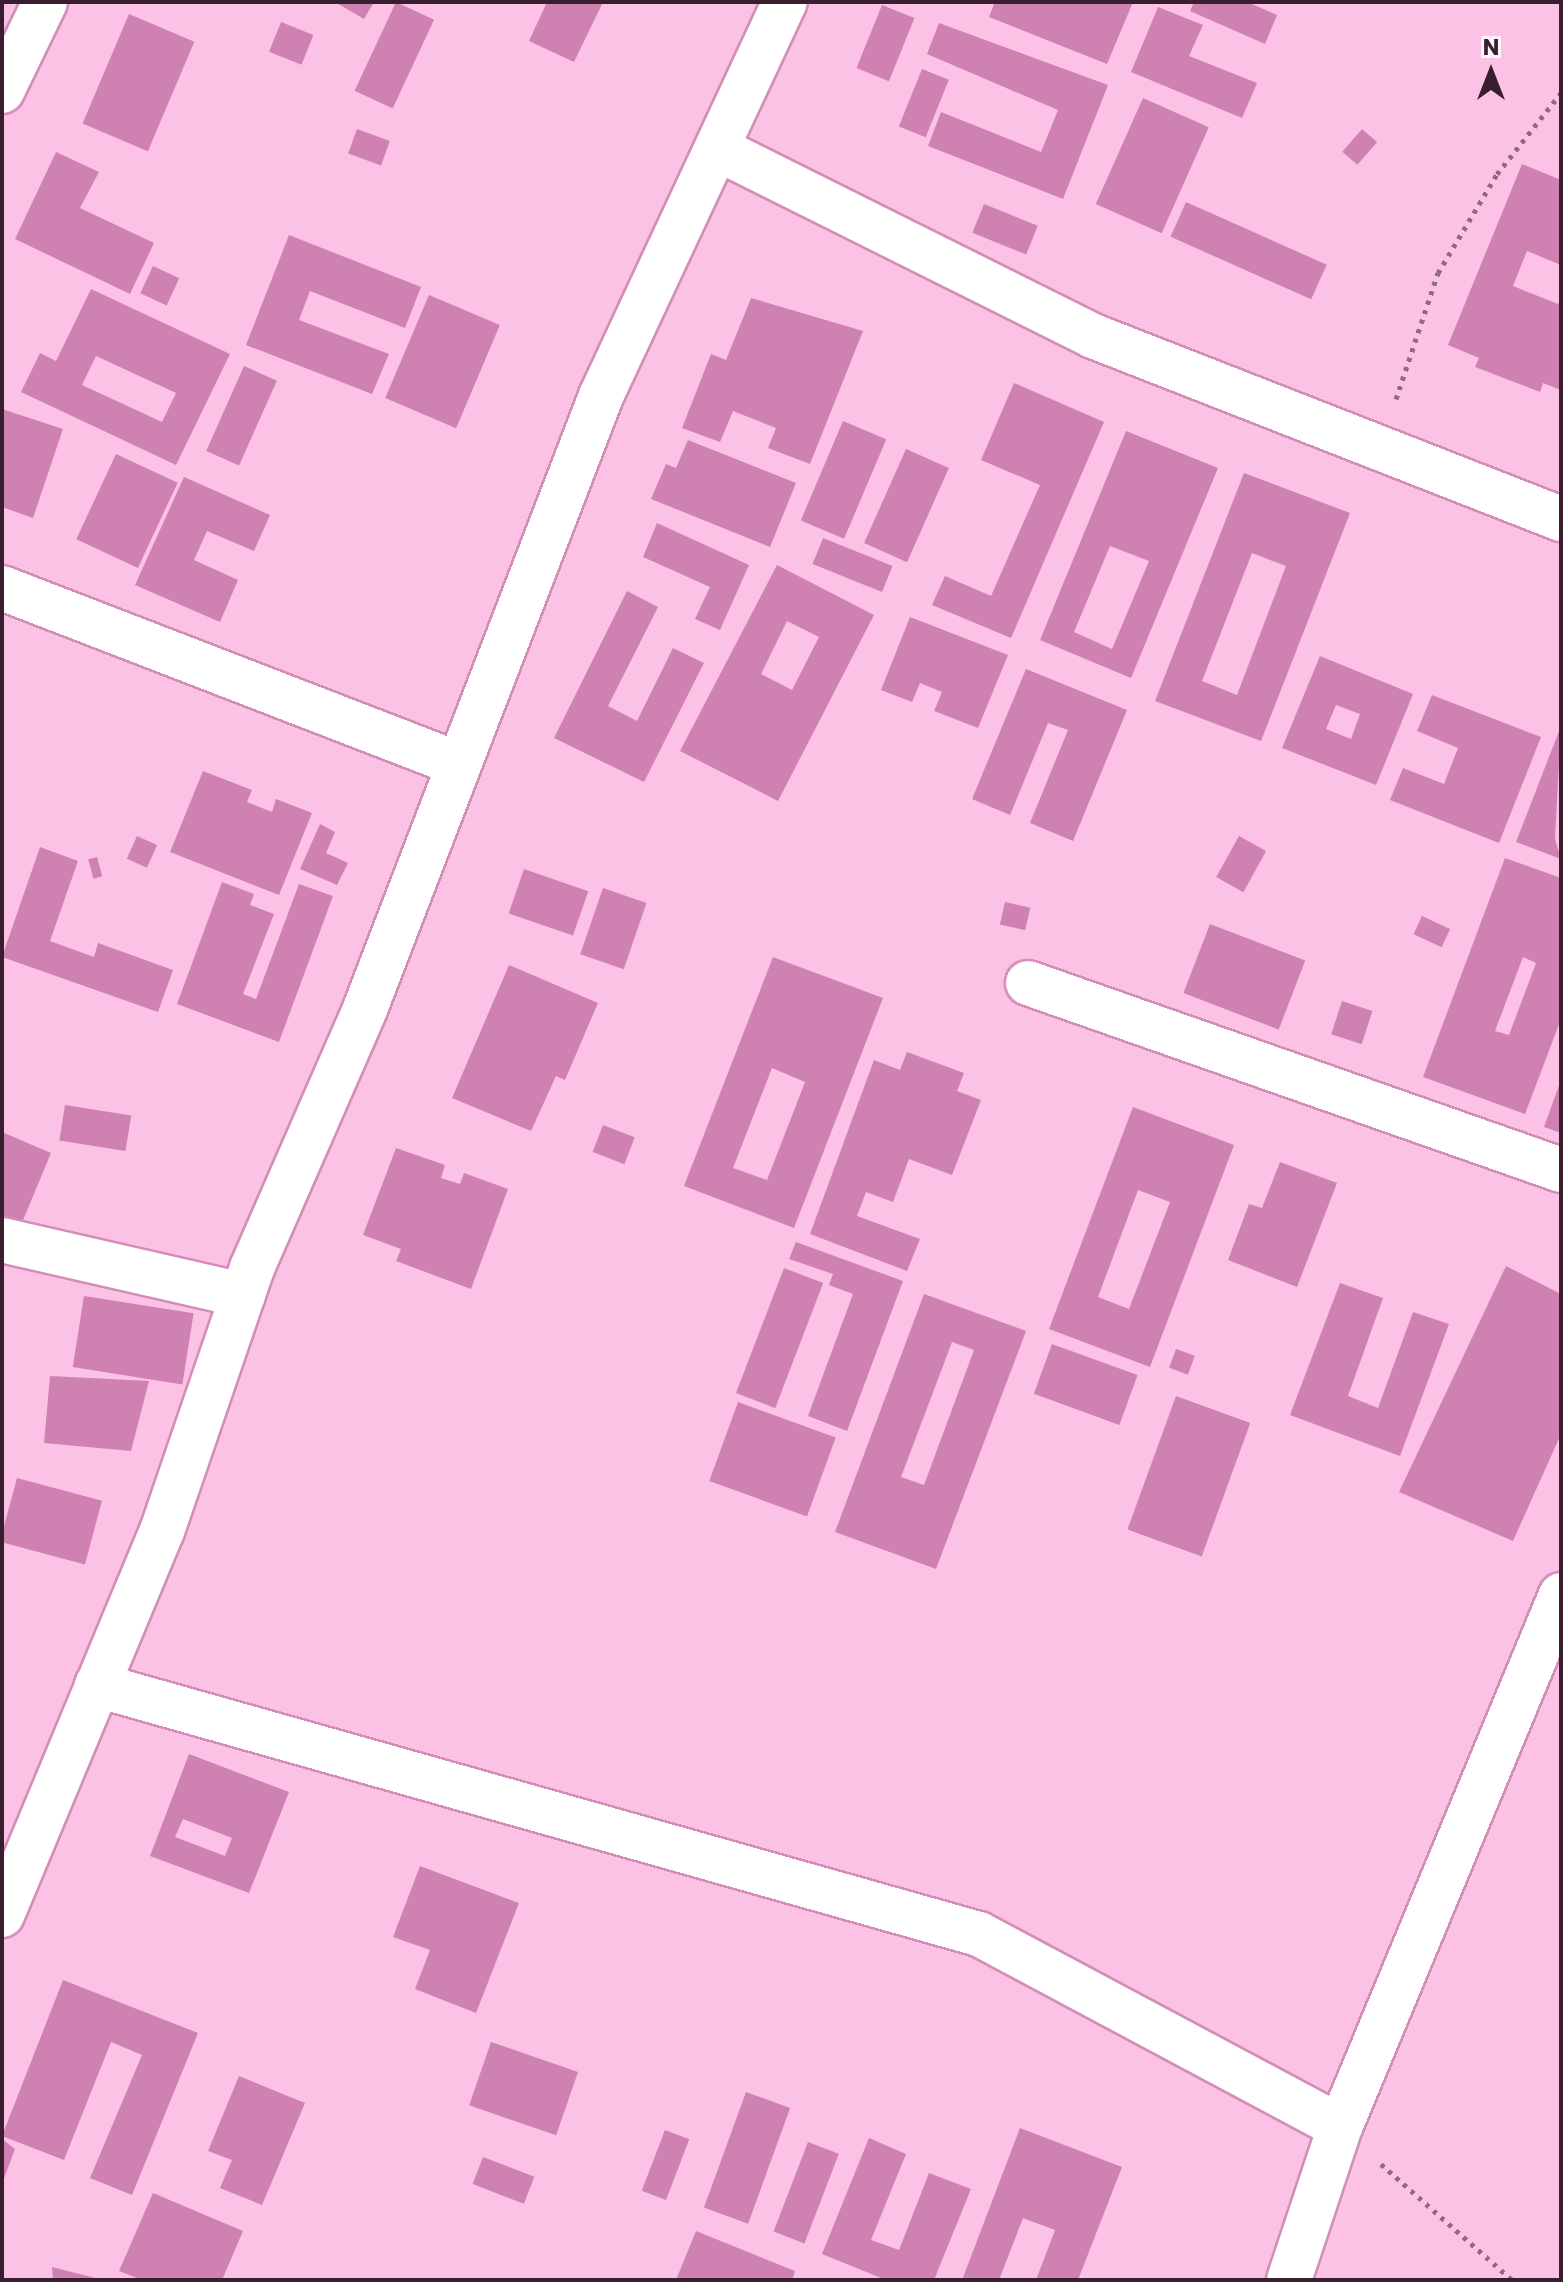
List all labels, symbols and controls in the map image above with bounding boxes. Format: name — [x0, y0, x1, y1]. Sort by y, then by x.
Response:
north arrow — [1451, 32, 1531, 112]
text: N — [1483, 32, 1499, 63]

